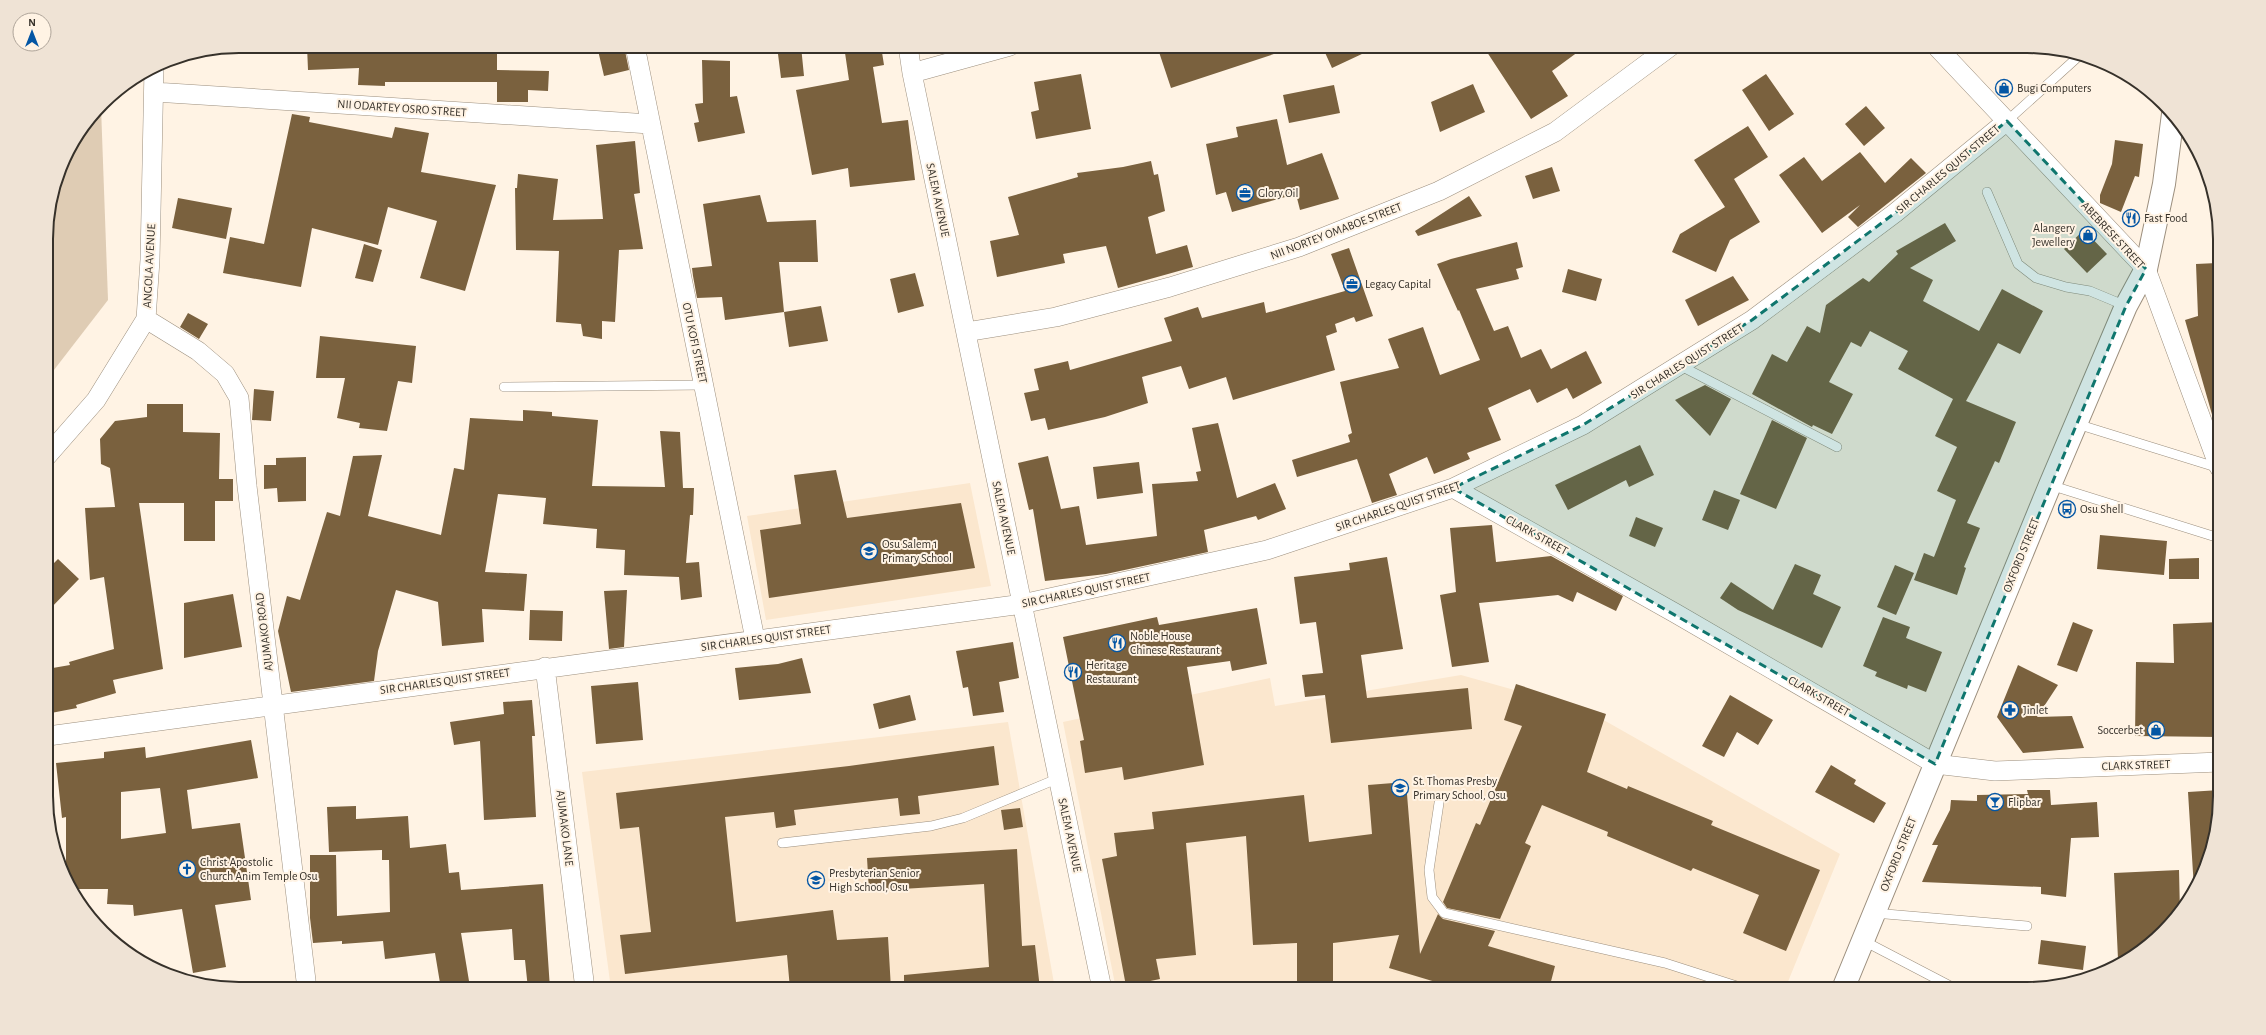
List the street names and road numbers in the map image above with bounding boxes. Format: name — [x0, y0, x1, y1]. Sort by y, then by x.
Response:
street label: NII ODARTEY OSRO STREET — [337, 97, 467, 119]
street label: SIR CHARLES QUIST STREET — [1894, 122, 2003, 217]
street label: SALEM AVENUE — [924, 162, 952, 238]
street label: ABEBRESE STREET — [2079, 199, 2147, 271]
street label: NII NORTEY OMABOE STREET — [1269, 200, 1403, 262]
street label: ANGOLA AVENUE — [141, 223, 157, 308]
street label: OTU KOFI STREET — [681, 302, 709, 385]
street label: SIR CHARLES QUIST STREET — [1628, 321, 1746, 402]
street label: SIR CHARLES QUIST STREET — [1334, 479, 1462, 534]
street label: SALEM AVENUE — [990, 480, 1018, 556]
street label: CLARK STREET — [1504, 513, 1570, 557]
street label: OXFORD STREET — [2001, 516, 2041, 594]
street label: SIR CHARLES QUIST STREET — [1021, 570, 1152, 610]
street label: AJUMAKO ROAD — [253, 592, 275, 672]
street label: SIR CHARLES QUIST STREET — [700, 623, 832, 654]
street label: SIR CHARLES QUIST STREET — [379, 666, 511, 697]
street label: CLARK STREET — [1786, 674, 1852, 718]
street label: CLARK STREET — [2101, 758, 2171, 772]
street label: AJUMAKO LANE — [554, 789, 576, 867]
street label: SALEM AVENUE — [1056, 797, 1084, 873]
street label: OXFORD STREET — [1878, 815, 1918, 893]

